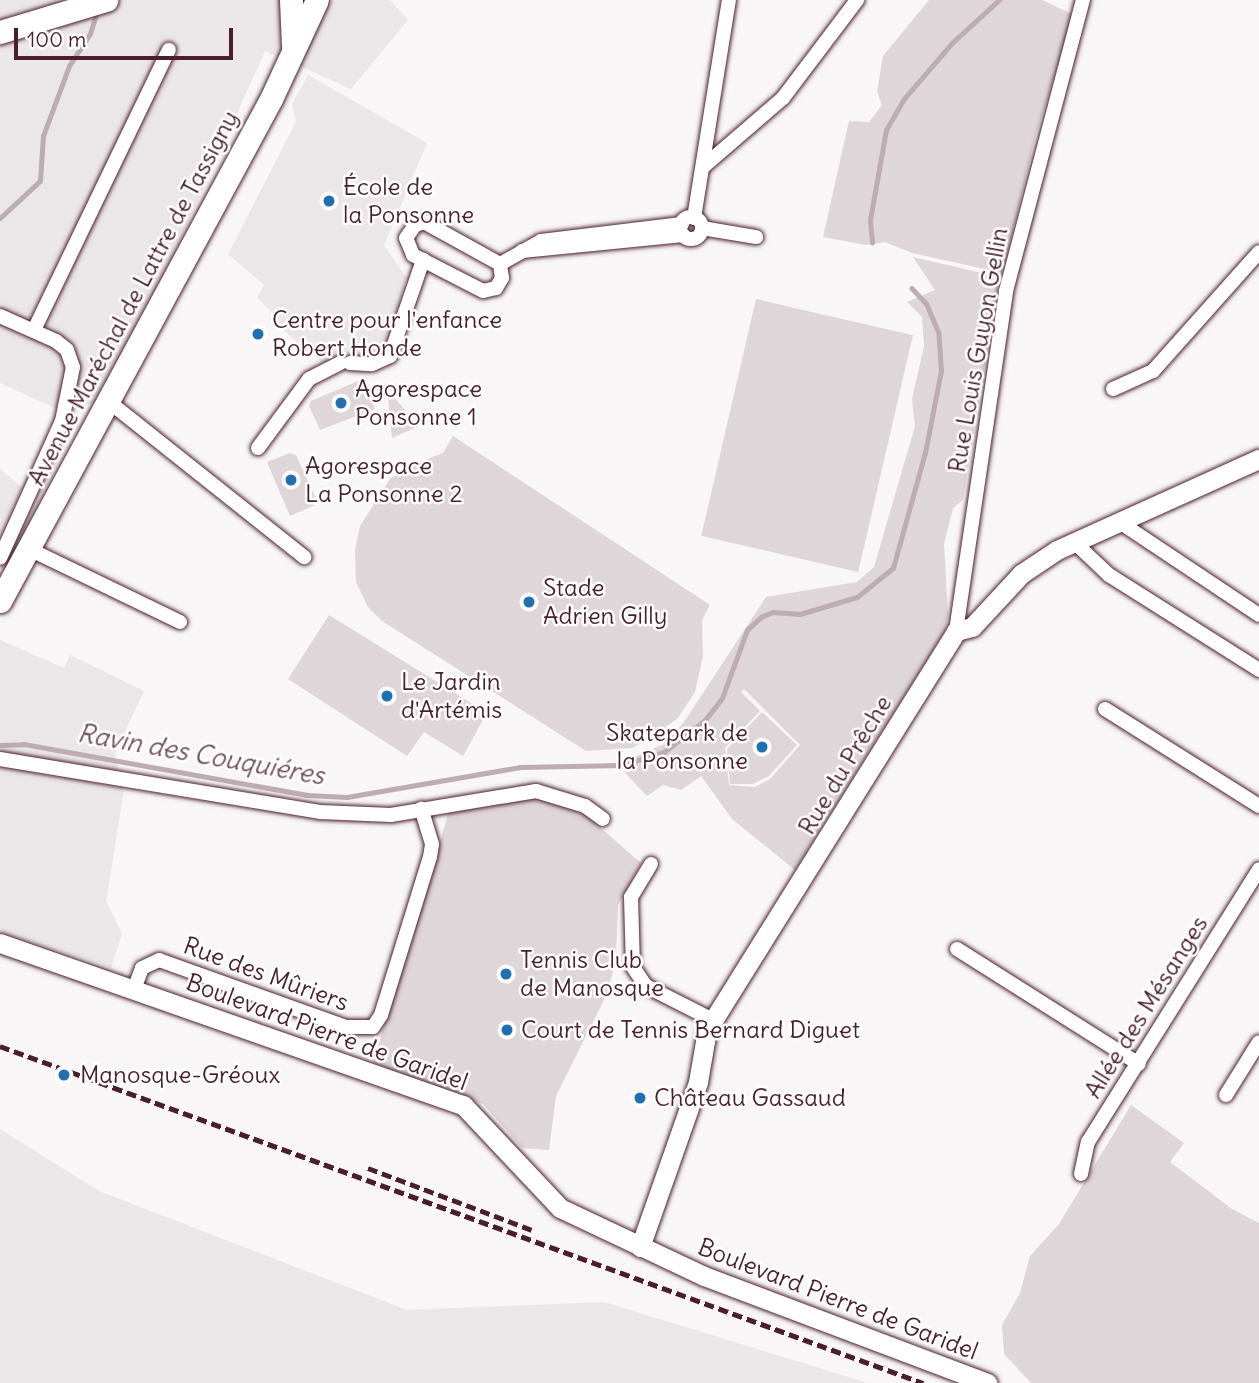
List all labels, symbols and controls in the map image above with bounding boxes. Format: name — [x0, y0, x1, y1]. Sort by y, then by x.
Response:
scale bar — [18, 14, 236, 58]
text: 100 m — [27, 26, 86, 53]
street label: Avenue Maréchal de Lattre de Tassigny — [22, 106, 244, 490]
place label: École de la Ponsonne — [343, 173, 474, 229]
marker: École de la Ponsonne — [321, 193, 337, 209]
street label: Rue Louis Guyon Gellin — [942, 225, 1014, 475]
place label: Centre pour l'enfance Robert Honde — [272, 306, 502, 362]
marker: Centre pour l'enfance Robert Honde — [250, 326, 266, 342]
place label: Agorespace Ponsonne 1 — [355, 375, 482, 431]
marker: Agorespace Ponsonne 1 — [333, 395, 349, 411]
place label: Agorespace La Ponsonne 2 — [305, 452, 463, 508]
marker: Agorespace La Ponsonne 2 — [283, 472, 299, 488]
place label: Stade Adrien Gilly — [543, 574, 667, 630]
marker: Stade Adrien Gilly — [521, 594, 537, 610]
place label: Le Jardin d'Artémis — [401, 668, 502, 724]
marker: Le Jardin d'Artémis — [379, 688, 395, 704]
street label: Rue du Prêche — [792, 690, 898, 840]
water label: Ravin des Couquiéres — [75, 717, 327, 791]
place label: Skatepark de la Ponsonne — [606, 719, 748, 775]
marker: Skatepark de la Ponsonne — [754, 739, 770, 755]
street label: Allée des Mésanges — [1078, 911, 1214, 1103]
street label: Rue des Mûriers — [180, 931, 352, 1017]
place label: Tennis Club de Manosque — [520, 946, 664, 1002]
marker: Tennis Club de Manosque — [498, 966, 514, 982]
street label: Boulevard Pierre de Garidel — [182, 968, 472, 1096]
place label: Court de Tennis Bernard Diguet — [521, 1016, 860, 1044]
marker: Court de Tennis Bernard Diguet — [499, 1022, 515, 1038]
place label: Manosque-Gréoux — [80, 1061, 280, 1089]
marker: Manosque-Gréoux — [54, 1065, 74, 1085]
place label: Château Gassaud — [654, 1084, 846, 1112]
marker: Château Gassaud — [632, 1090, 648, 1106]
street label: Boulevard Pierre de Garidel — [694, 1232, 982, 1366]

